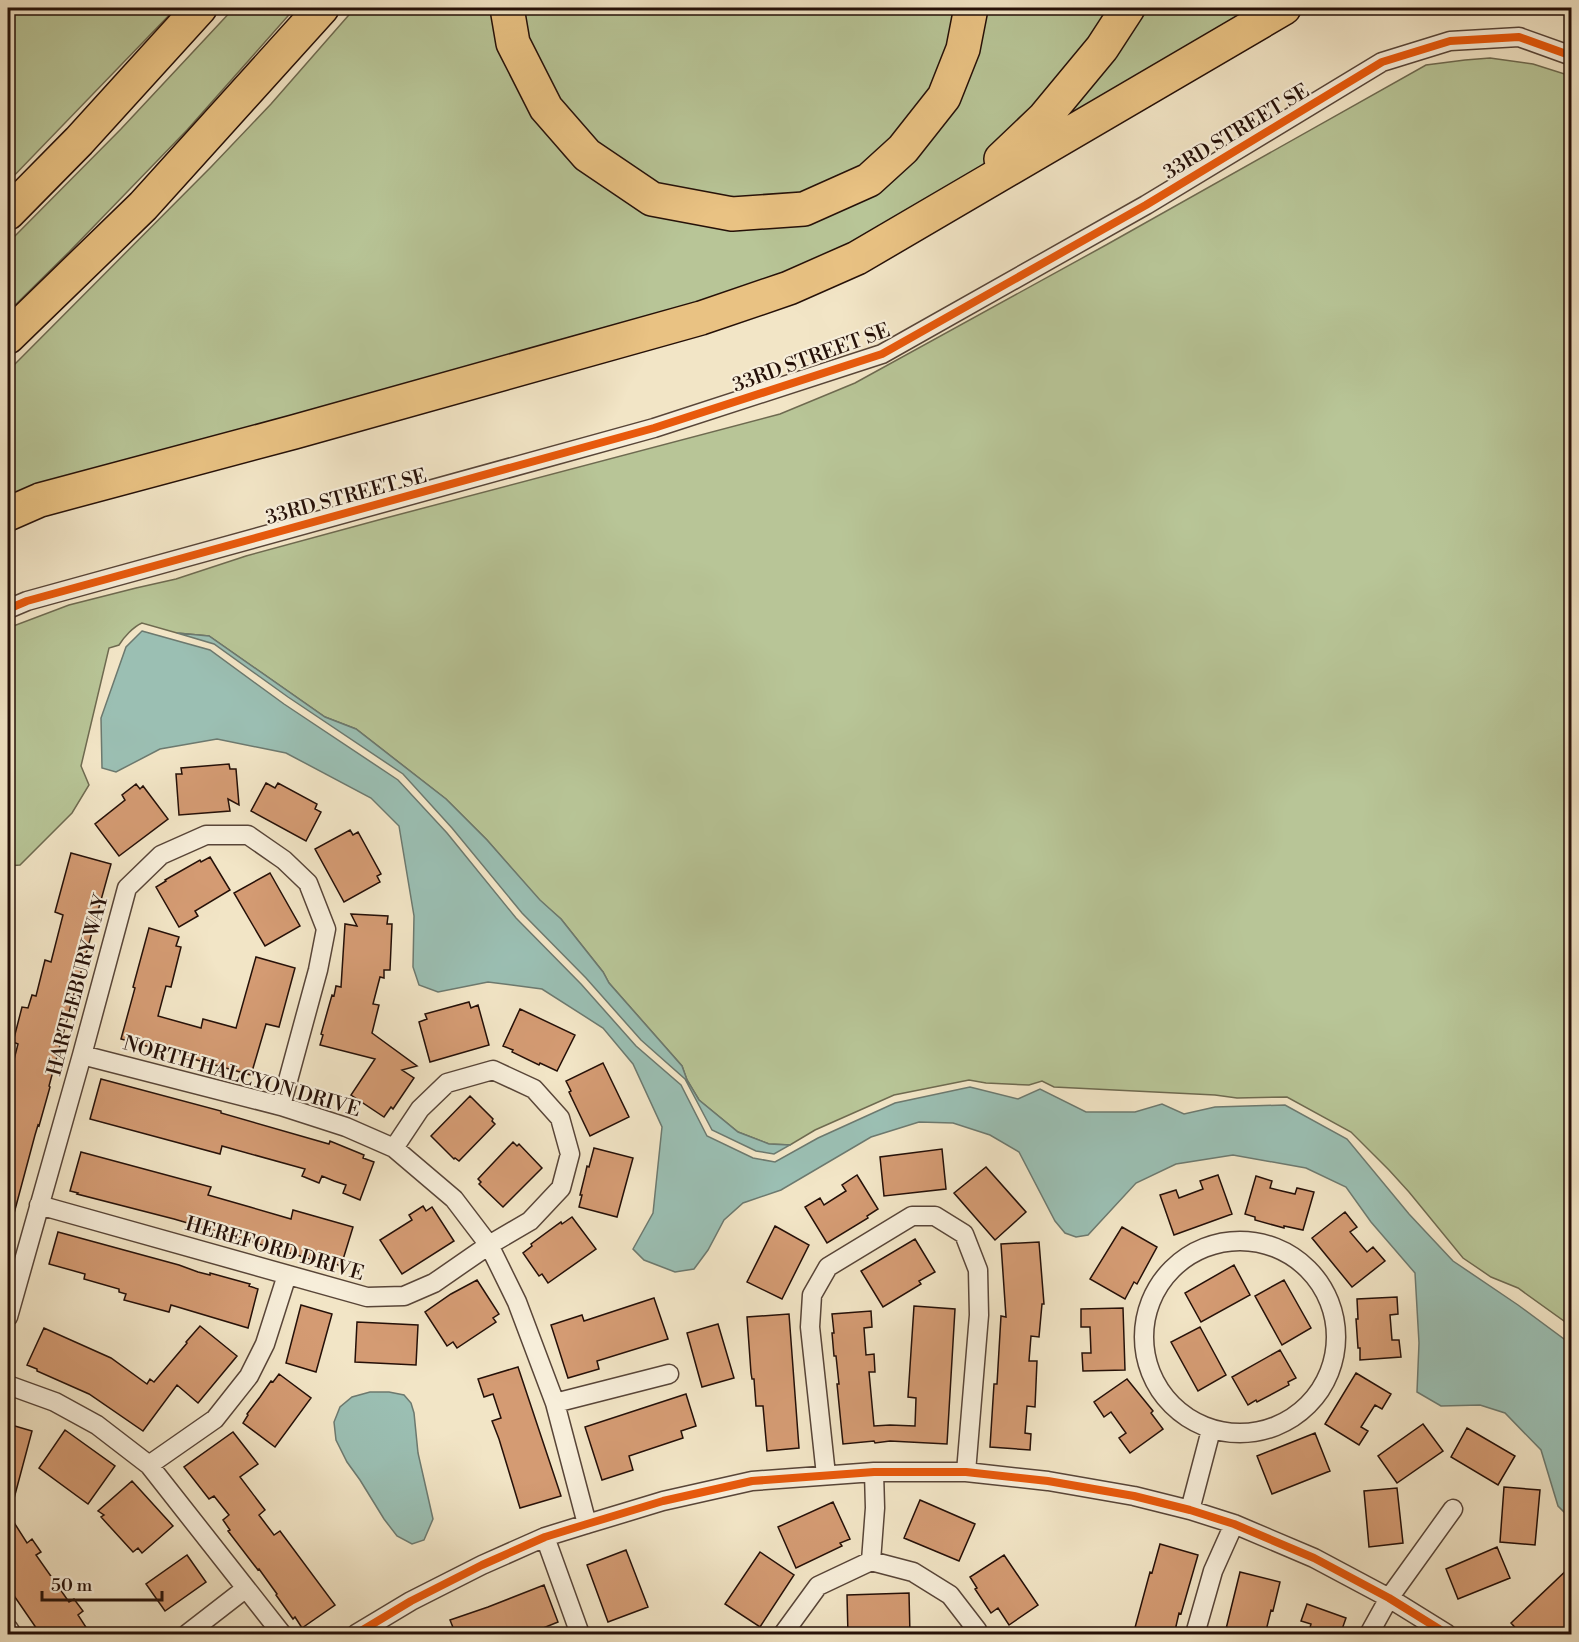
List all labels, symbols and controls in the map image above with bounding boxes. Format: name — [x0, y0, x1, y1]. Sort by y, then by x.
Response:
street label: 33RD STREET SE — [1159, 79, 1314, 186]
street label: 33RD STREET SE — [729, 318, 894, 398]
street label: 33RD STREET SE — [263, 464, 430, 531]
street label: HARTLEBURY WAY — [42, 891, 115, 1079]
street label: NORTH HALCYON DRIVE — [120, 1032, 363, 1123]
street label: HEREFORD DRIVE — [182, 1212, 367, 1287]
scale bar — [42, 1564, 162, 1602]
text: 50 m — [51, 1574, 93, 1597]

